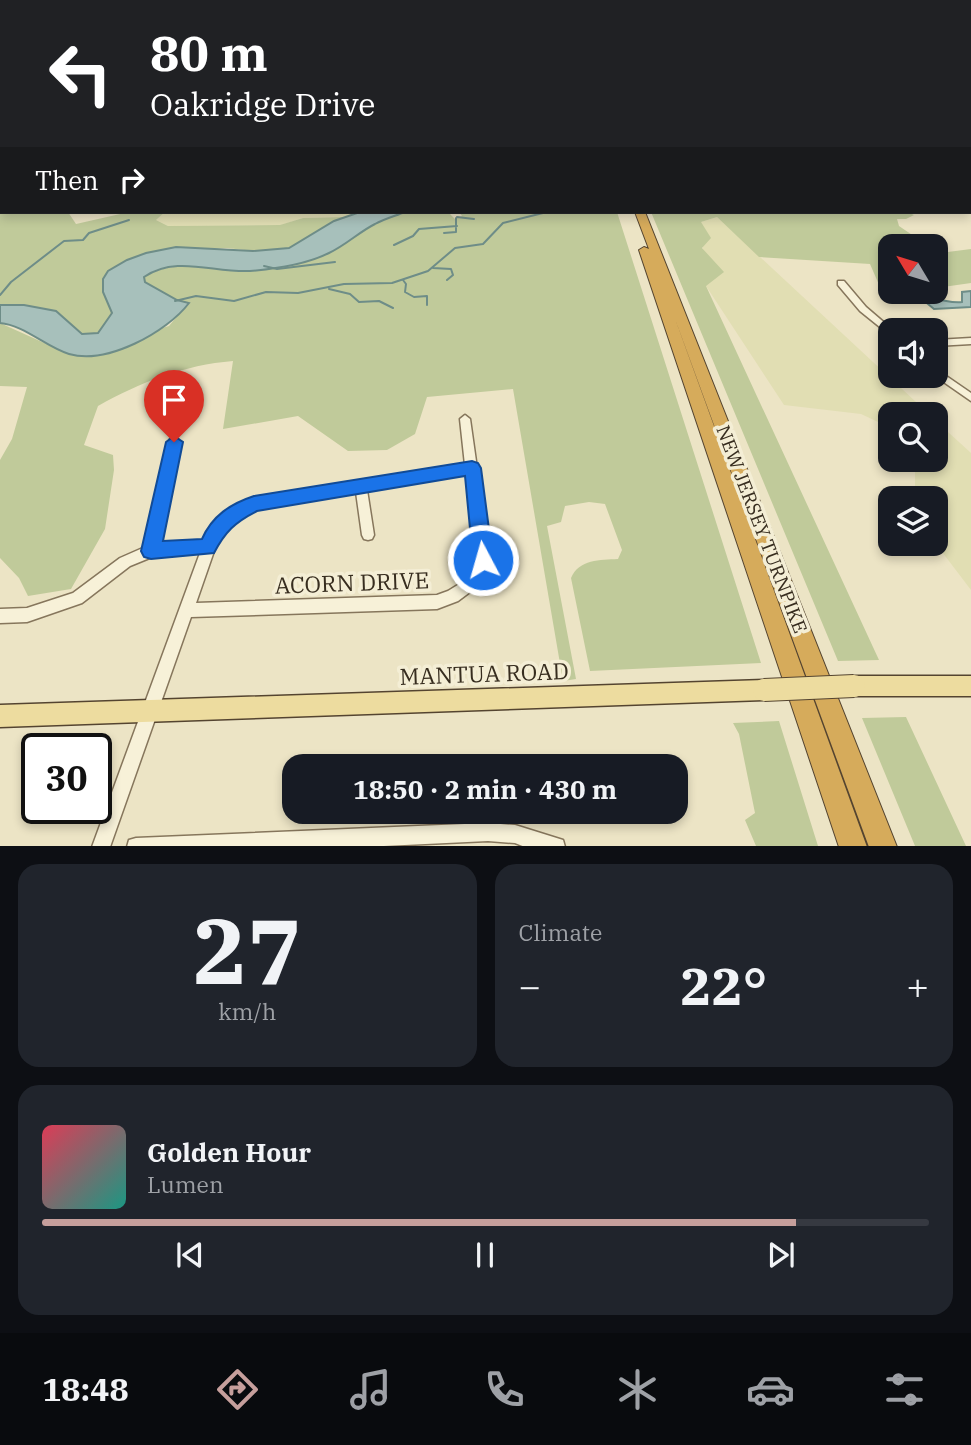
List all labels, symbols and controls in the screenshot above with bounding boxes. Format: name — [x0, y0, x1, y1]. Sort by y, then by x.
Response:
text: 80 m — [150, 21, 268, 84]
icon: left — [35, 28, 126, 119]
text: Oakridge Drive — [150, 83, 375, 125]
icon: right — [113, 161, 151, 199]
text: Then — [35, 163, 99, 197]
north arrow — [878, 234, 948, 304]
map controls — [878, 234, 948, 556]
button: sound — [878, 318, 948, 388]
pin — [144, 370, 204, 442]
icon: arrive — [155, 381, 193, 419]
button: search — [878, 402, 948, 472]
street label: NEW JERSEY TURNPIKE — [711, 422, 813, 636]
button: layers — [878, 486, 948, 556]
position arrow — [446, 523, 520, 597]
street label: ACORN DRIVE — [274, 564, 430, 600]
street label: MANTUA ROAD — [399, 655, 569, 691]
speed limit sign: 30 — [21, 733, 112, 824]
text: 18:50 · 2 min · 430 m — [353, 772, 617, 806]
text: 27 — [193, 891, 302, 1009]
text: Climate — [519, 917, 602, 947]
text: 22° — [680, 952, 767, 1019]
text: − — [519, 961, 541, 1010]
text: + — [906, 961, 929, 1010]
text: km/h — [218, 996, 276, 1026]
text: Golden Hour — [147, 1135, 311, 1169]
text: Lumen — [147, 1169, 224, 1199]
icon: previous — [171, 1236, 209, 1274]
icon: pause — [466, 1236, 504, 1274]
icon: next — [762, 1236, 800, 1274]
icon: directions — [213, 1365, 262, 1414]
icon: music — [346, 1365, 395, 1414]
icon: phone — [480, 1365, 529, 1414]
icon: climate — [613, 1365, 662, 1414]
icon: car — [746, 1365, 795, 1414]
icon: filters — [880, 1365, 929, 1414]
text: 18:48 — [42, 1368, 129, 1410]

